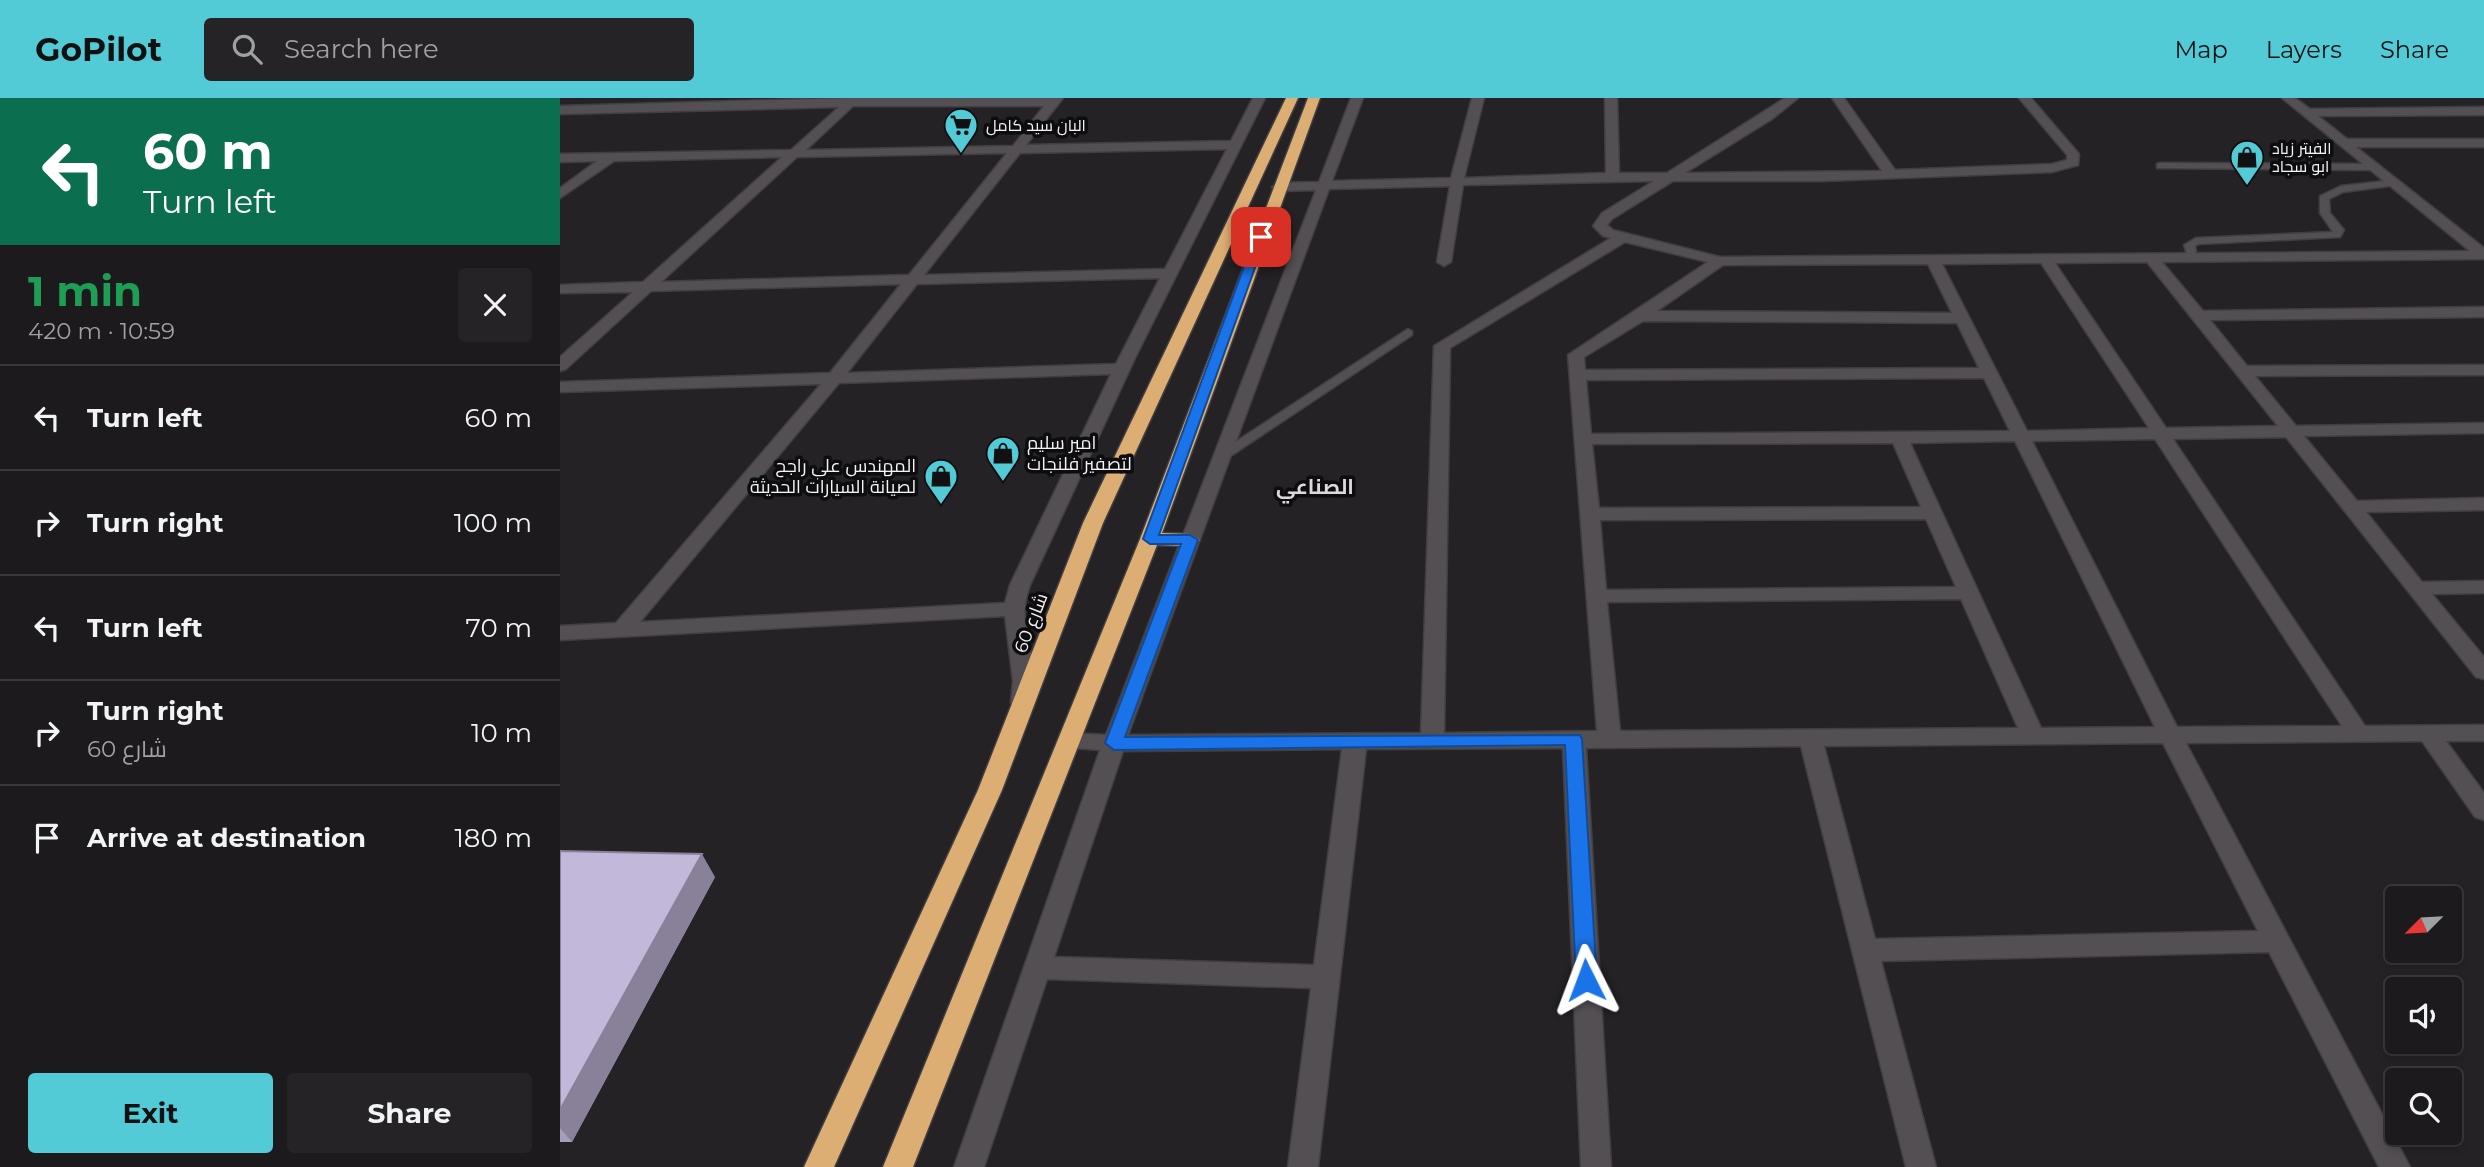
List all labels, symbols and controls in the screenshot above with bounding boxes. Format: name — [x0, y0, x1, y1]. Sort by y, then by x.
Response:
search box — [204, 18, 694, 81]
text: GoPilot — [35, 29, 162, 69]
icon: search — [228, 30, 266, 68]
text: Search here — [284, 33, 439, 65]
text: Map — [2174, 35, 2228, 64]
text: Layers — [2266, 35, 2342, 64]
text: Share — [2380, 35, 2449, 64]
supermarket icon: البان سيد كامل — [942, 106, 980, 155]
place label: البان سيد كامل — [986, 116, 1086, 136]
text: 60 m — [143, 122, 273, 181]
icon: left — [28, 126, 119, 217]
shop icon: الفيتر زياد ابو سجاد — [2228, 138, 2266, 187]
place label: الفيتر زياد ابو سجاد — [2272, 139, 2332, 176]
text: Turn left — [143, 182, 277, 221]
pin — [1231, 207, 1291, 267]
icon: arrive — [1242, 218, 1280, 256]
text: 1 min — [28, 265, 142, 317]
button: close — [458, 268, 532, 342]
text: 420 m · 10:59 — [28, 317, 175, 345]
icon: left — [28, 399, 66, 437]
text: Turn left — [87, 402, 203, 434]
text: 60 m — [465, 402, 532, 434]
place label: امير سليم لتصفير فلنجات — [1027, 432, 1132, 475]
shop icon: امير سليم لتصفير فلنجات — [984, 434, 1022, 483]
place label: المهندس علي راجح لصيانة السيارات الحديثة — [750, 455, 916, 498]
shop icon: المهندس علي راجح لصيانة السيارات الحديثة — [922, 457, 960, 506]
district label: الصناعي — [1276, 474, 1354, 504]
icon: right — [28, 504, 66, 542]
text: Turn right — [87, 507, 223, 539]
text: 100 m — [454, 507, 532, 539]
street label: شارع 60 — [1010, 590, 1053, 656]
icon: left — [28, 609, 66, 647]
text: Turn left — [87, 612, 203, 644]
text: 70 m — [466, 612, 532, 644]
text: Turn right — [87, 695, 223, 727]
icon: right — [28, 714, 66, 752]
text: 10 m — [471, 717, 532, 749]
text: شارع 60 — [87, 735, 167, 763]
icon: arrive — [28, 819, 66, 857]
text: Arrive at destination — [87, 822, 366, 854]
text: 180 m — [454, 822, 532, 854]
north arrow — [2385, 886, 2462, 962]
map controls — [2385, 886, 2462, 1145]
position arrow — [1549, 943, 1623, 1017]
button: sound — [2385, 977, 2462, 1054]
button: search — [2385, 1068, 2462, 1145]
button: Exit — [28, 1073, 273, 1153]
button: Share — [287, 1073, 532, 1153]

